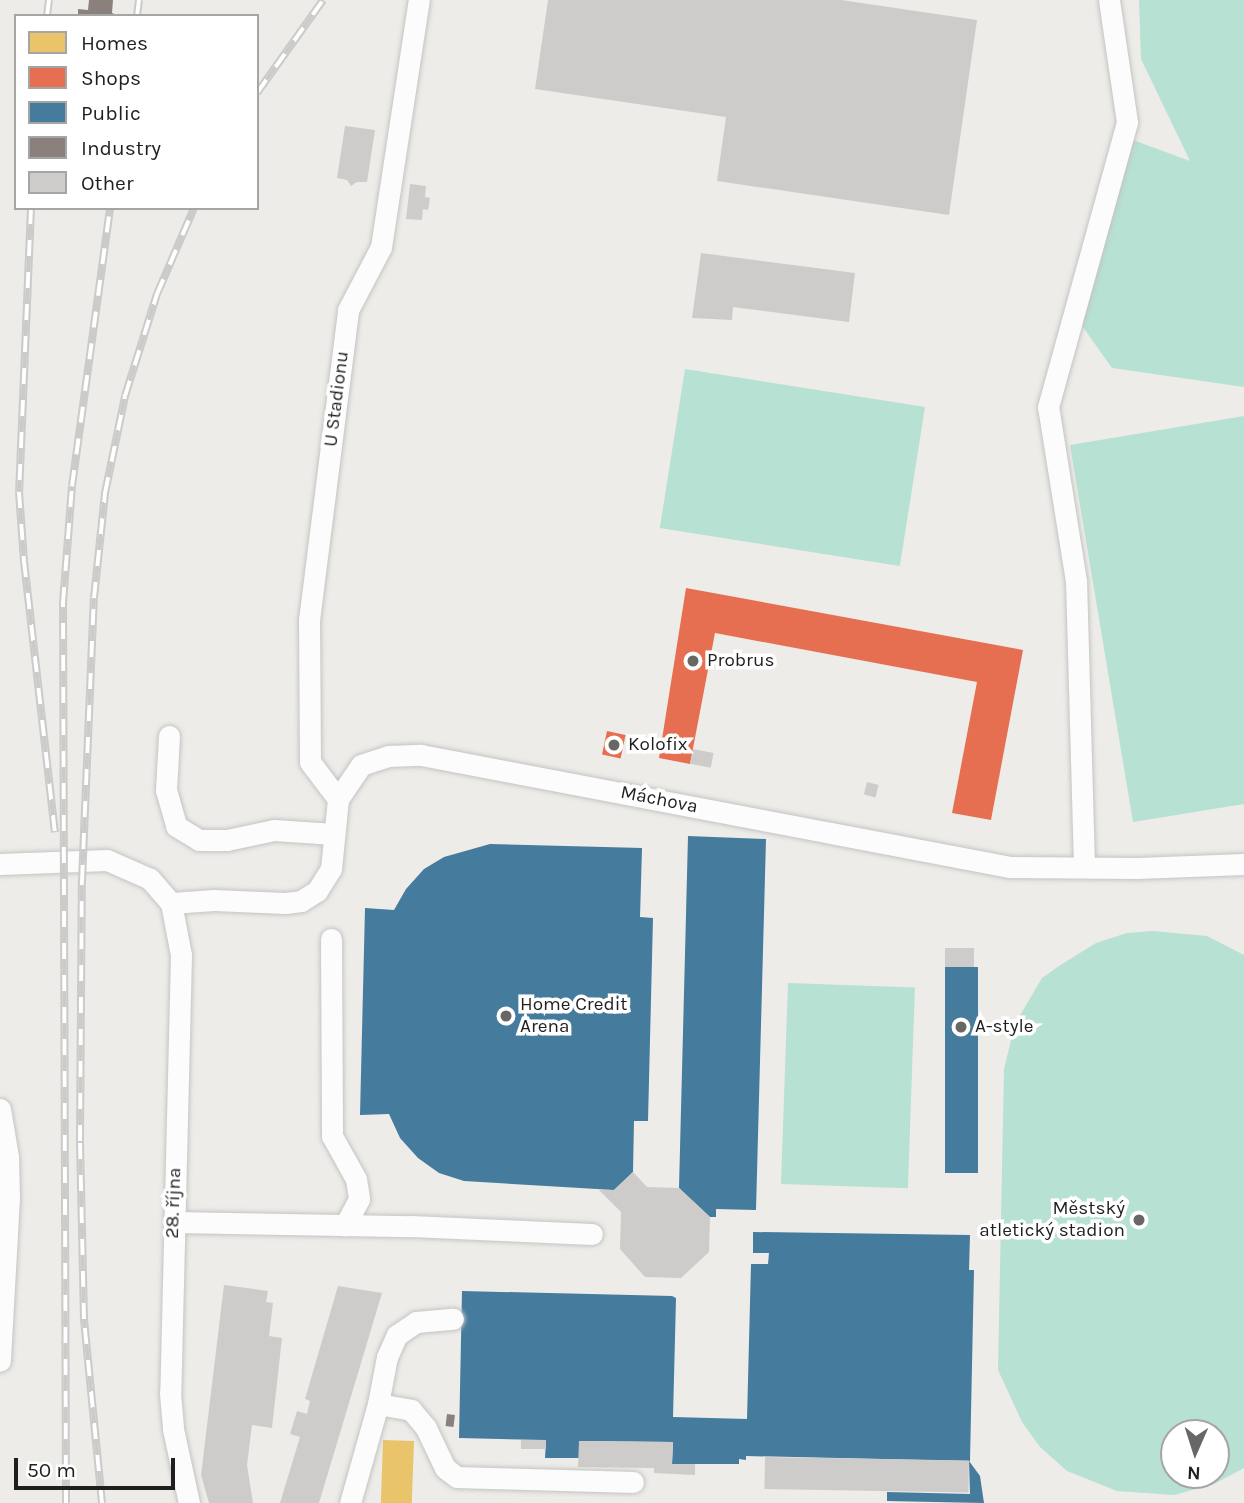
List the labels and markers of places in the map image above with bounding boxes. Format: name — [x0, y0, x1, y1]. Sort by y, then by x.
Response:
place label: Probrus — [707, 650, 774, 672]
marker: Probrus — [685, 653, 701, 669]
place label: Kolofix — [628, 734, 688, 756]
marker: Kolofix — [606, 737, 622, 753]
place label: Home Credit Arena — [520, 994, 627, 1038]
marker: Home Credit Arena — [498, 1008, 514, 1024]
place label: A-style — [975, 1016, 1034, 1038]
marker: A-style — [953, 1019, 969, 1035]
place label: Městský atletický stadion — [979, 1198, 1125, 1242]
marker: Městský atletický stadion — [1131, 1212, 1147, 1228]

